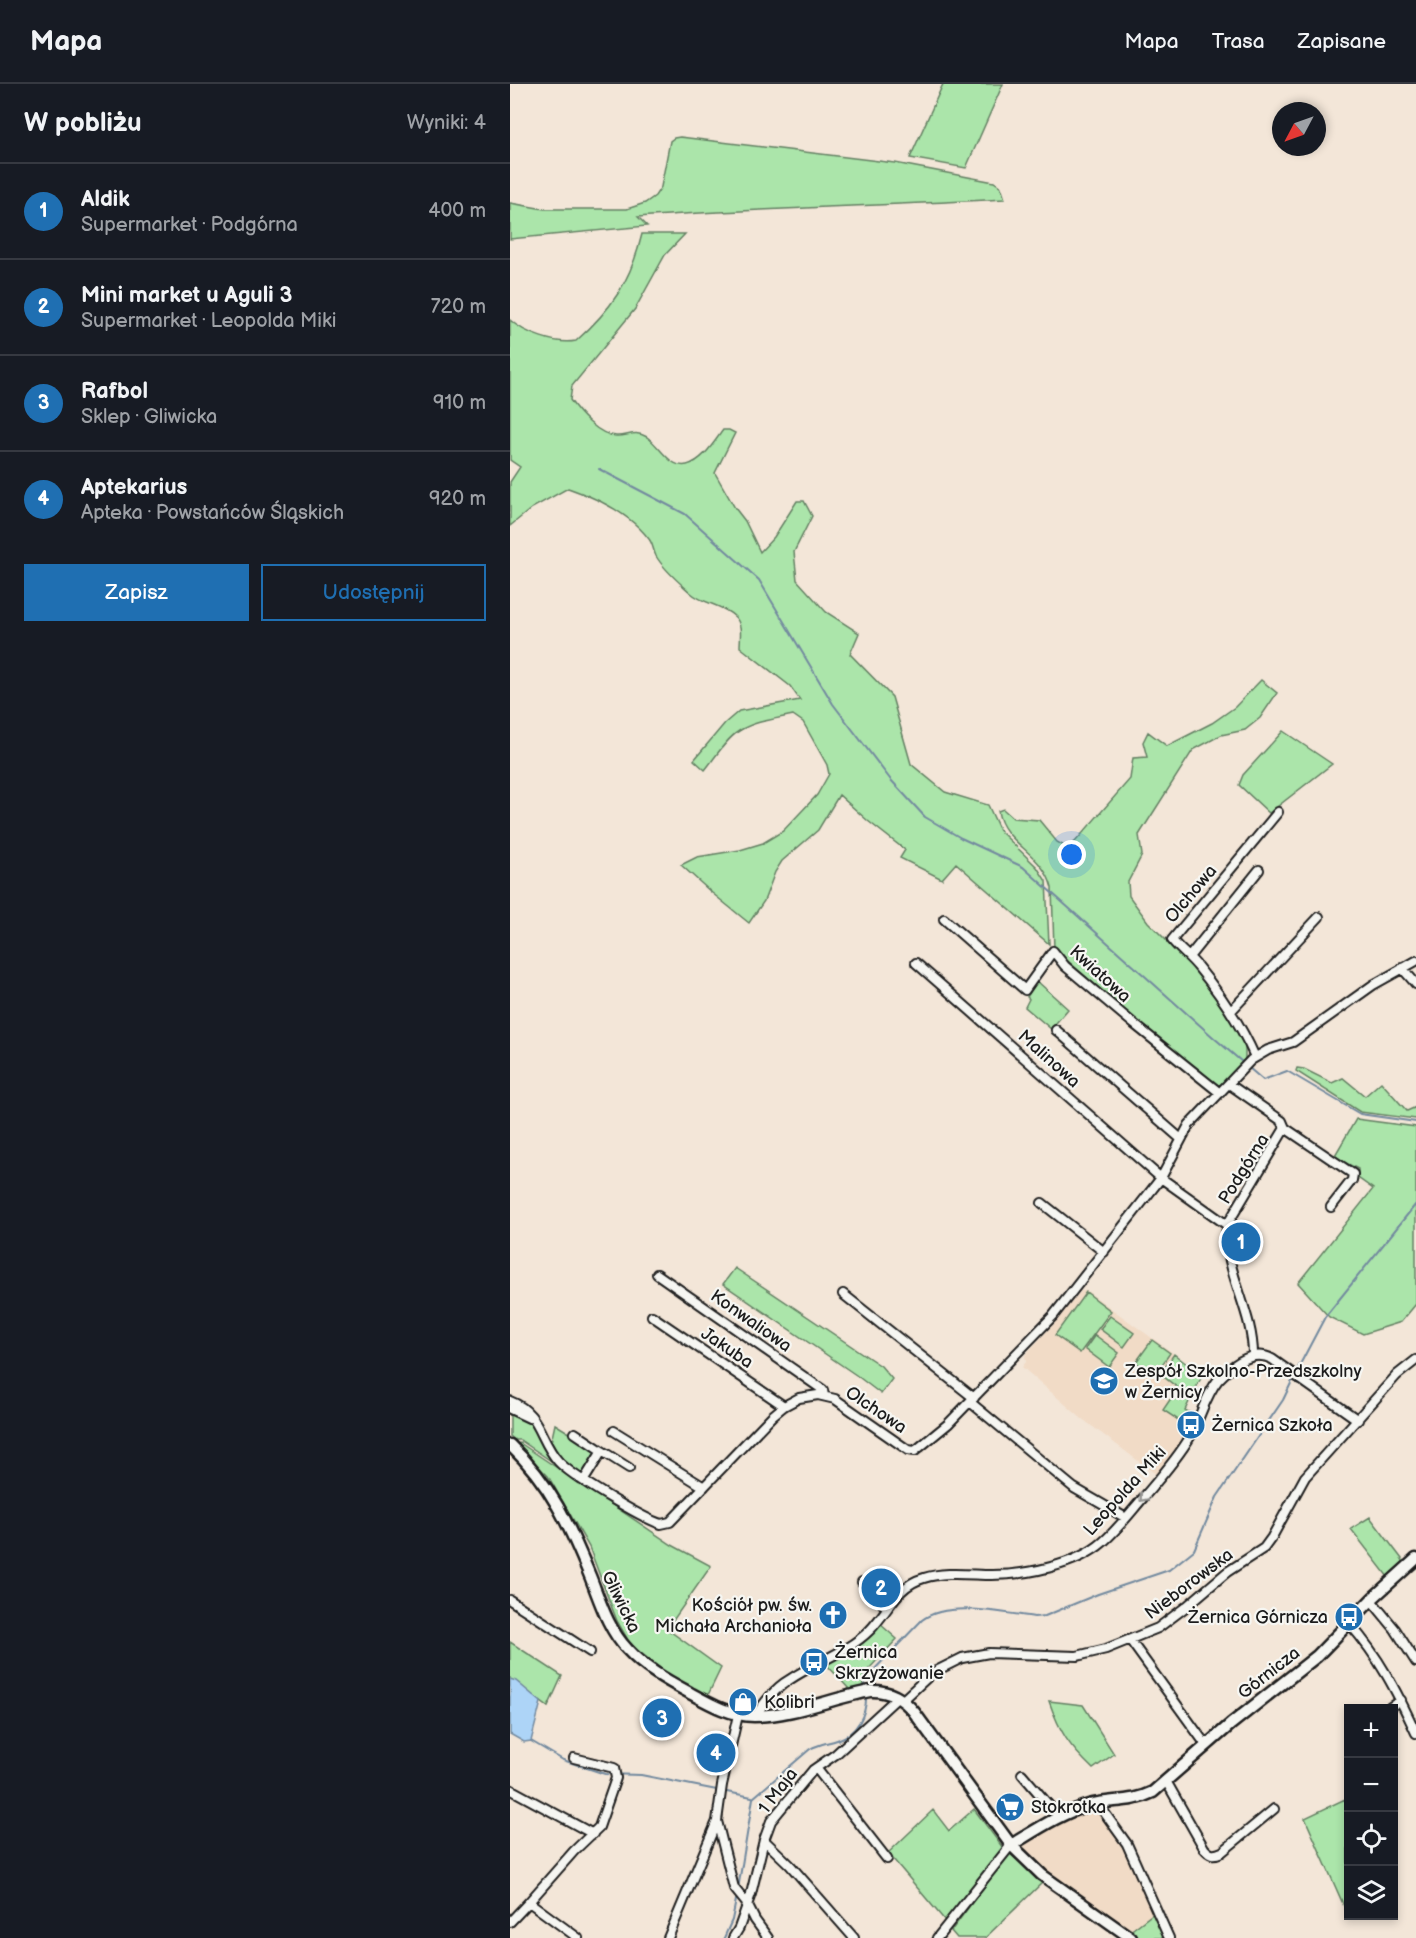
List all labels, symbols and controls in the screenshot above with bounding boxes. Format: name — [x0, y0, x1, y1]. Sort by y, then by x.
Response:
text: Mapa — [30, 25, 102, 58]
text: Mapa — [1125, 29, 1179, 54]
text: Trasa — [1212, 29, 1265, 54]
text: Zapisane — [1298, 29, 1386, 54]
north arrow — [1272, 102, 1326, 156]
text: W pobliżu — [24, 108, 142, 139]
text: Wyniki: 4 — [407, 111, 486, 135]
text: Aldik — [81, 186, 130, 213]
text: 1 — [39, 199, 48, 223]
text: 400 m — [428, 199, 486, 223]
text: Supermarket · Podgórna — [81, 213, 298, 237]
text: Mini market u Aguli 3 — [81, 282, 292, 309]
text: 2 — [38, 295, 49, 319]
text: 720 m — [431, 295, 486, 319]
text: Supermarket · Leopolda Miki — [81, 309, 337, 333]
text: Rafbol — [81, 378, 148, 405]
text: 3 — [38, 391, 49, 415]
text: 910 m — [433, 391, 486, 415]
text: Sklep · Gliwicka — [81, 405, 217, 429]
text: Aptekarius — [81, 474, 187, 501]
text: 4 — [38, 487, 49, 511]
text: 920 m — [429, 487, 486, 511]
text: Apteka · Powstańców Śląskich — [81, 501, 344, 525]
button: Zapisz — [24, 564, 249, 621]
button: Udostępnij — [261, 564, 486, 621]
your location — [1057, 840, 1086, 869]
street label: Olchowa — [1161, 861, 1221, 927]
street label: Kwiatowa — [1065, 941, 1135, 1007]
street label: Malinowa — [1014, 1026, 1084, 1092]
street label: Podgórna — [1214, 1130, 1274, 1208]
pin: 1 — [1222, 1220, 1260, 1264]
street label: Konwaliowa — [706, 1285, 796, 1357]
street label: Jakuba — [697, 1323, 757, 1373]
place label: Zespół Szkolno-Przedszkolny w Żernicy — [1124, 1361, 1362, 1403]
school or university icon: Zespół Szkolno-Przedszkolny w Żernicy — [1088, 1365, 1120, 1397]
street label: Olchowa — [841, 1382, 911, 1438]
bus stop icon: Żernica Szkoła — [1175, 1409, 1207, 1441]
place label: Żernica Szkoła — [1211, 1414, 1333, 1436]
street label: Leopolda Miki — [1079, 1442, 1171, 1540]
one-way arrow — [1139, 1491, 1150, 1502]
street label: Nieborowska — [1141, 1544, 1237, 1624]
pin: 2 — [862, 1566, 901, 1610]
street label: Gliwicka — [597, 1568, 645, 1636]
place label: Kościół pw. św. Michała Archanioła — [655, 1595, 812, 1637]
church icon: Kościół pw. św. Michała Archanioła — [817, 1599, 849, 1631]
bus stop icon: Żernica Górnicza — [1333, 1601, 1365, 1633]
place label: Żernica Górnicza — [1187, 1606, 1328, 1628]
place label: Żernica Skrzyżowanie — [834, 1641, 944, 1684]
street label: Górnicza — [1234, 1642, 1304, 1704]
bus stop icon: Żernica Skrzyżowanie — [798, 1646, 830, 1678]
shop icon: Kolibri — [727, 1686, 759, 1718]
place label: Kolibri — [764, 1692, 815, 1713]
pin: 3 — [642, 1696, 682, 1740]
map controls — [1344, 1704, 1398, 1920]
button: + — [1344, 1704, 1398, 1758]
pin: 4 — [696, 1730, 736, 1776]
button: − — [1344, 1758, 1398, 1812]
street label: 1 Maja — [754, 1764, 802, 1818]
supermarket icon: Stokrotka — [994, 1791, 1026, 1823]
place label: Stokrotka — [1031, 1797, 1106, 1818]
button: locate — [1344, 1812, 1398, 1866]
button: layers — [1344, 1866, 1398, 1920]

